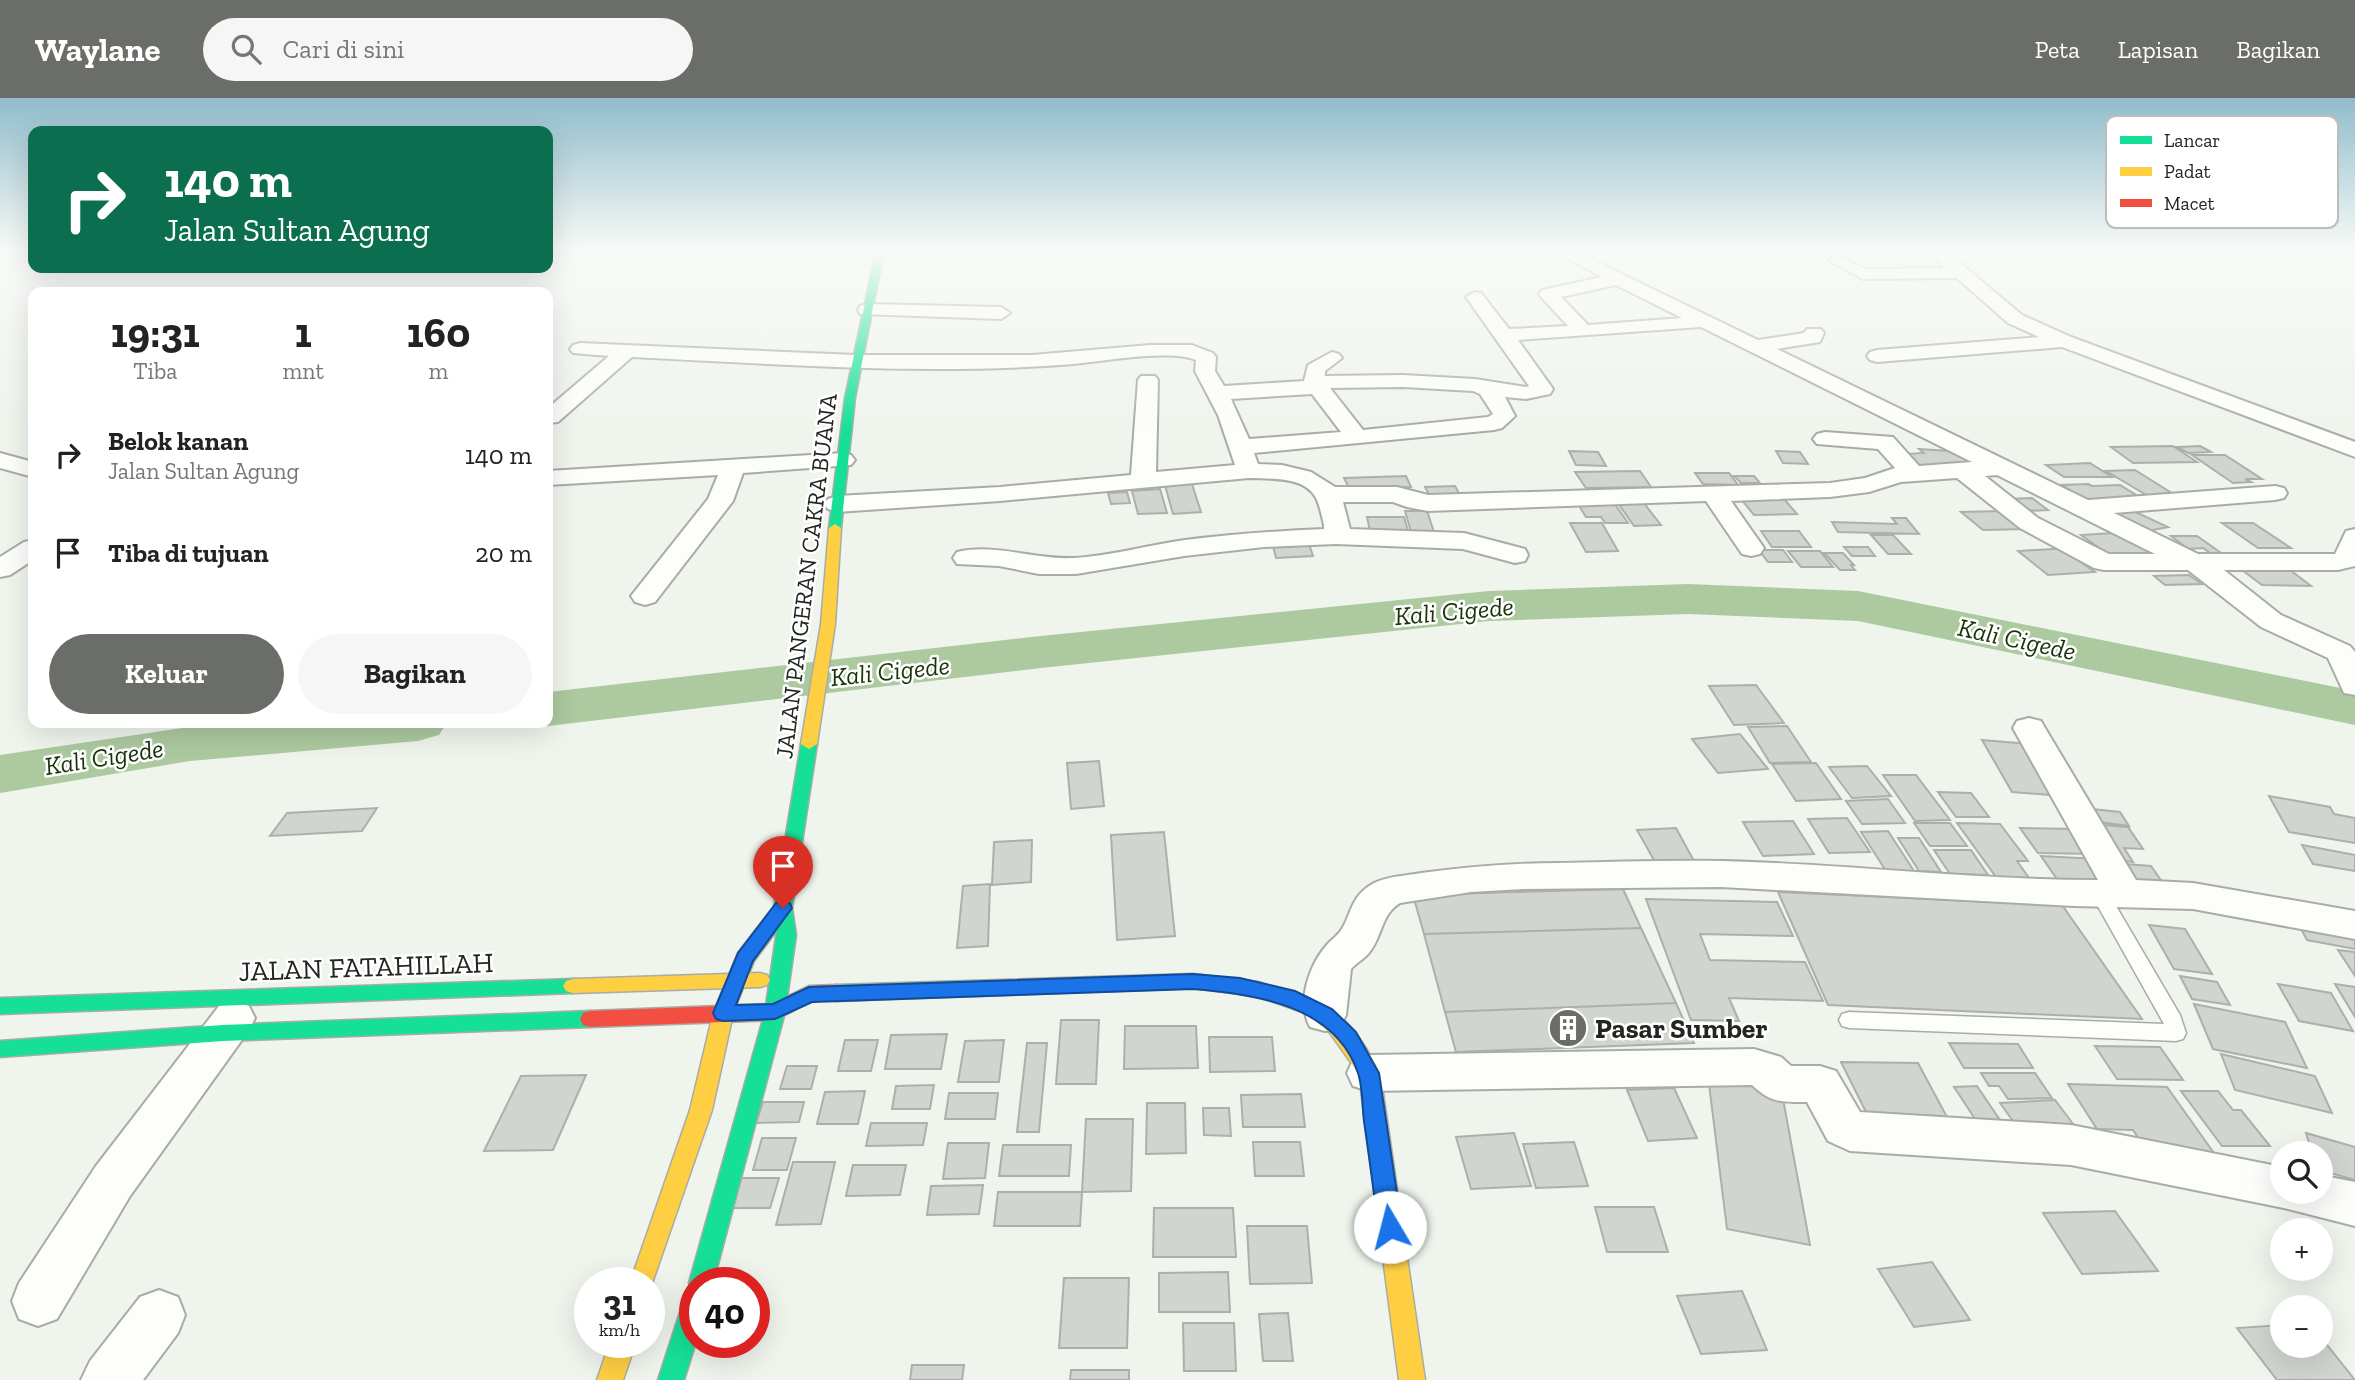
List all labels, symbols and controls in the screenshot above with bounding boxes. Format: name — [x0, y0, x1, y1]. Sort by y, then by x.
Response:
search box — [203, 18, 693, 81]
text: Waylane — [35, 30, 161, 69]
icon: search — [227, 30, 265, 68]
text: Cari di sini — [283, 33, 404, 65]
text: Peta — [2035, 35, 2080, 64]
text: Lapisan — [2118, 35, 2198, 64]
text: Bagikan — [2236, 35, 2320, 64]
legend — [2106, 116, 2338, 228]
text: Lancar — [2164, 129, 2220, 152]
text: 140 m — [164, 151, 292, 210]
icon: right — [49, 154, 140, 245]
text: Padat — [2164, 160, 2211, 183]
text: Macet — [2164, 192, 2215, 215]
text: Jalan Sultan Agung — [164, 211, 430, 249]
text: 19:31 — [111, 307, 200, 358]
text: 1 — [295, 307, 312, 358]
text: 160 — [407, 307, 470, 358]
text: Tiba — [133, 357, 177, 385]
text: mnt — [282, 357, 324, 385]
text: m — [429, 357, 448, 385]
street label: JALAN PANGERAN CAKRA BUANA — [769, 391, 843, 760]
text: Belok kanan — [108, 425, 249, 457]
icon: right — [49, 436, 87, 474]
text: 140 m — [465, 439, 532, 471]
text: Jalan Sultan Agung — [108, 457, 299, 485]
icon: arrive — [49, 534, 87, 572]
text: Tiba di tujuan — [108, 537, 269, 569]
text: 20 m — [475, 537, 532, 569]
water label: Kali Cigede — [1393, 590, 1515, 632]
water label: Kali Cigede — [1955, 611, 2079, 667]
button: Keluar — [49, 634, 284, 714]
button: Bagikan — [298, 634, 532, 714]
water label: Kali Cigede — [829, 649, 951, 693]
water label: Kali Cigede — [42, 732, 166, 782]
pin — [753, 836, 813, 908]
icon: arrive — [764, 847, 802, 885]
street label: JALAN FATAHILLAH — [238, 946, 494, 988]
building icon: Pasar Sumber — [1547, 1007, 1589, 1049]
place label: Pasar Sumber — [1595, 1012, 1768, 1045]
map controls — [2270, 1141, 2333, 1358]
button: search — [2270, 1141, 2333, 1204]
position arrow — [1353, 1190, 1427, 1264]
button: + — [2270, 1218, 2333, 1281]
speed limit sign: 40 — [679, 1267, 770, 1358]
text: 31 — [603, 1282, 636, 1324]
button: − — [2270, 1295, 2333, 1358]
text: km/h — [599, 1319, 640, 1341]

